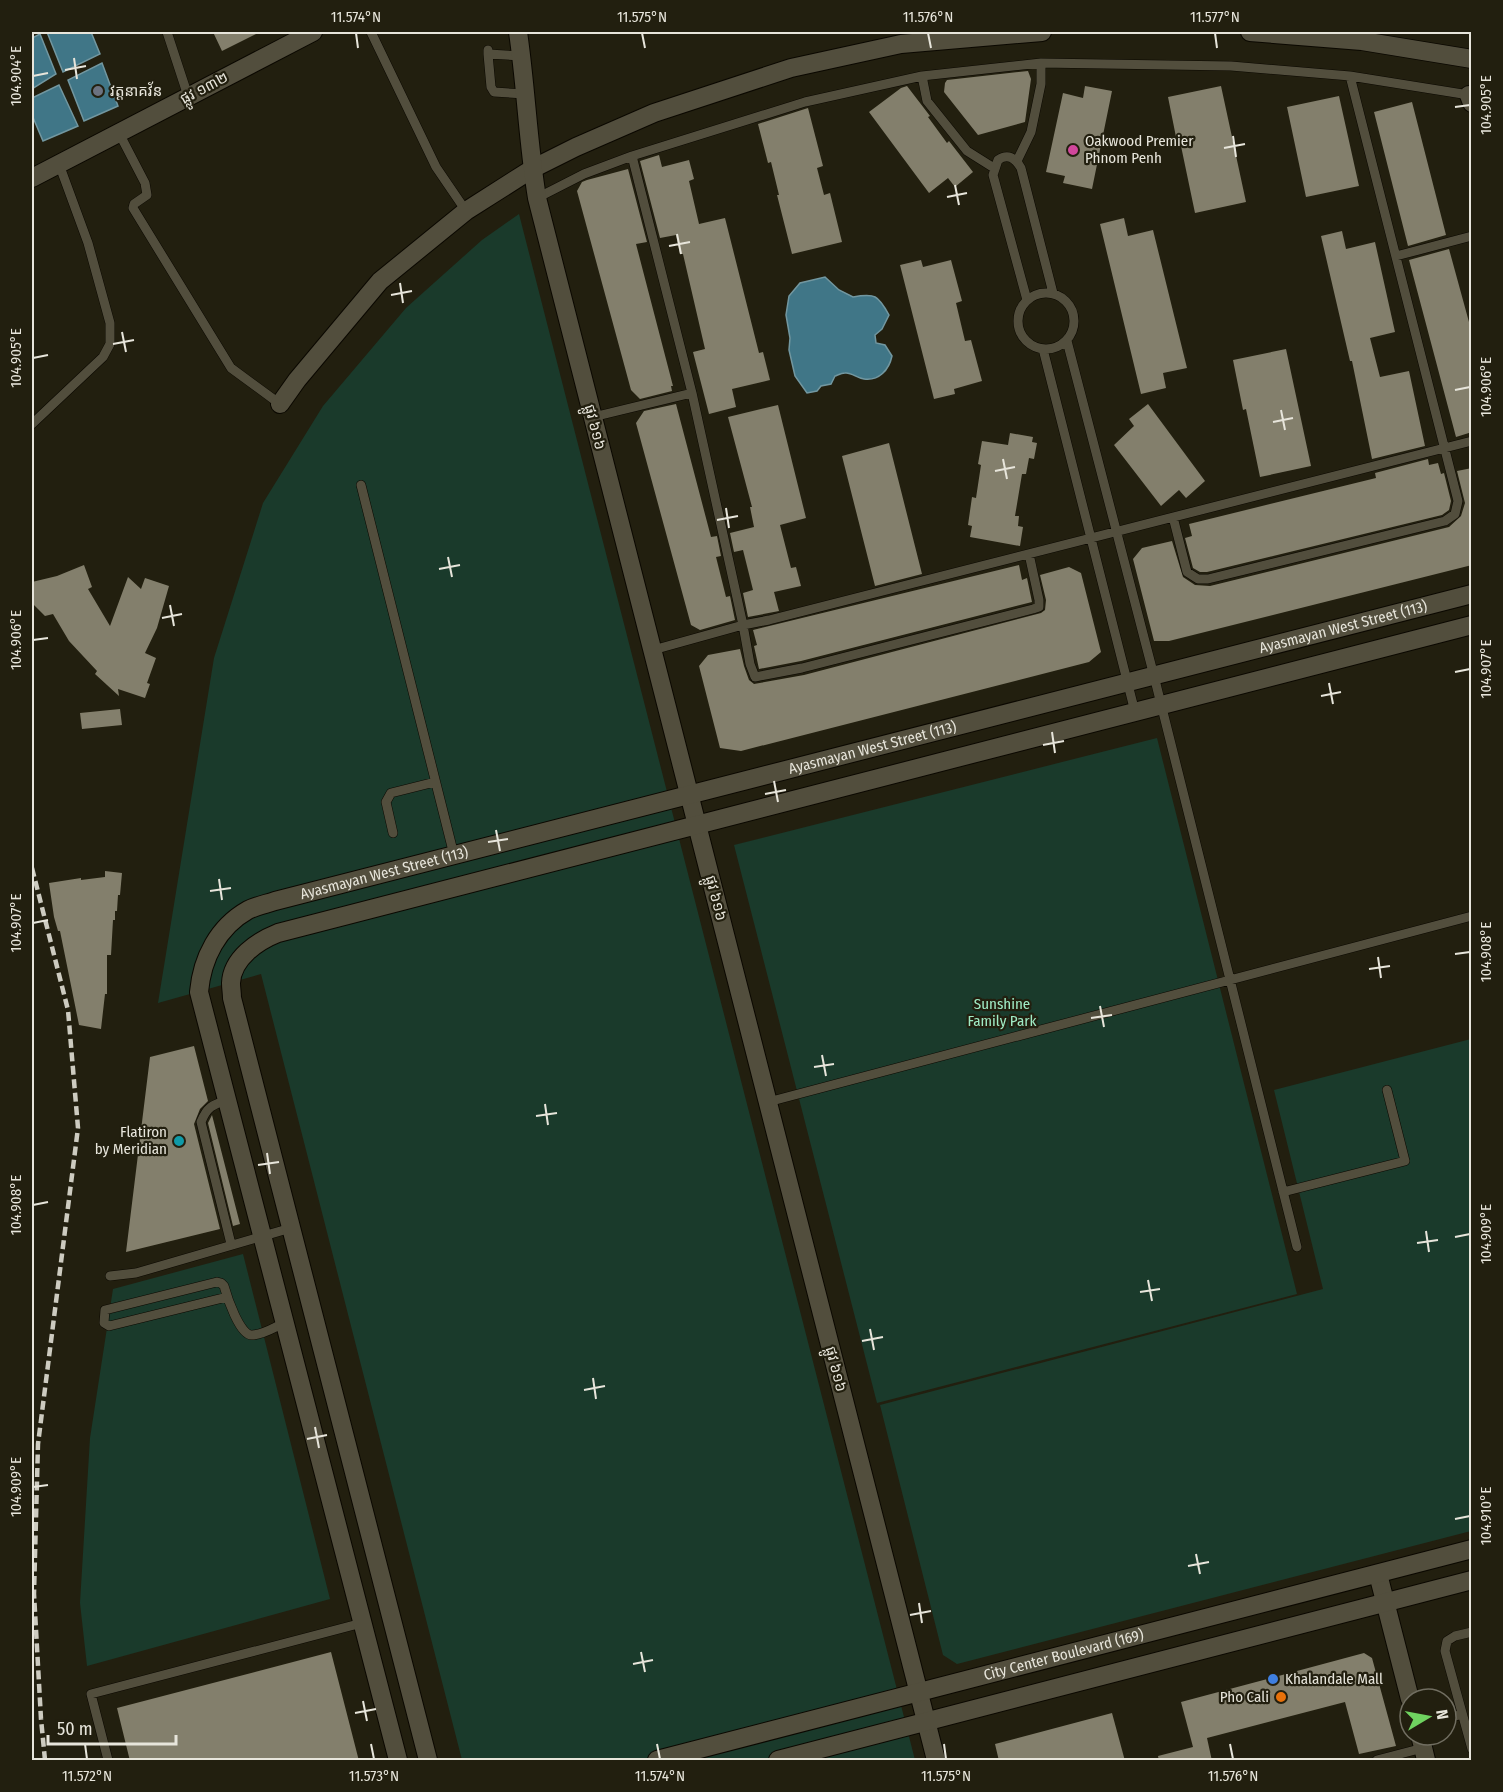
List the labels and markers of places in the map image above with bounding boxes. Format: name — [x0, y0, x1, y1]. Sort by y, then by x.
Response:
place label: វត្តនាគវ័ន — [110, 81, 162, 100]
marker: វត្តនាគវ័ន — [91, 84, 105, 98]
place label: Oakwood Premier Phnom Penh — [1085, 132, 1194, 167]
marker: Oakwood Premier Phnom Penh — [1066, 143, 1080, 157]
place label: Flatiron by Meridian — [95, 1123, 167, 1158]
marker: Flatiron by Meridian — [172, 1134, 186, 1148]
place label: Khalandale Mall — [1285, 1670, 1383, 1688]
marker: Khalandale Mall — [1266, 1672, 1280, 1686]
place label: Pho Cali — [1220, 1688, 1269, 1706]
marker: Pho Cali — [1274, 1690, 1288, 1704]

